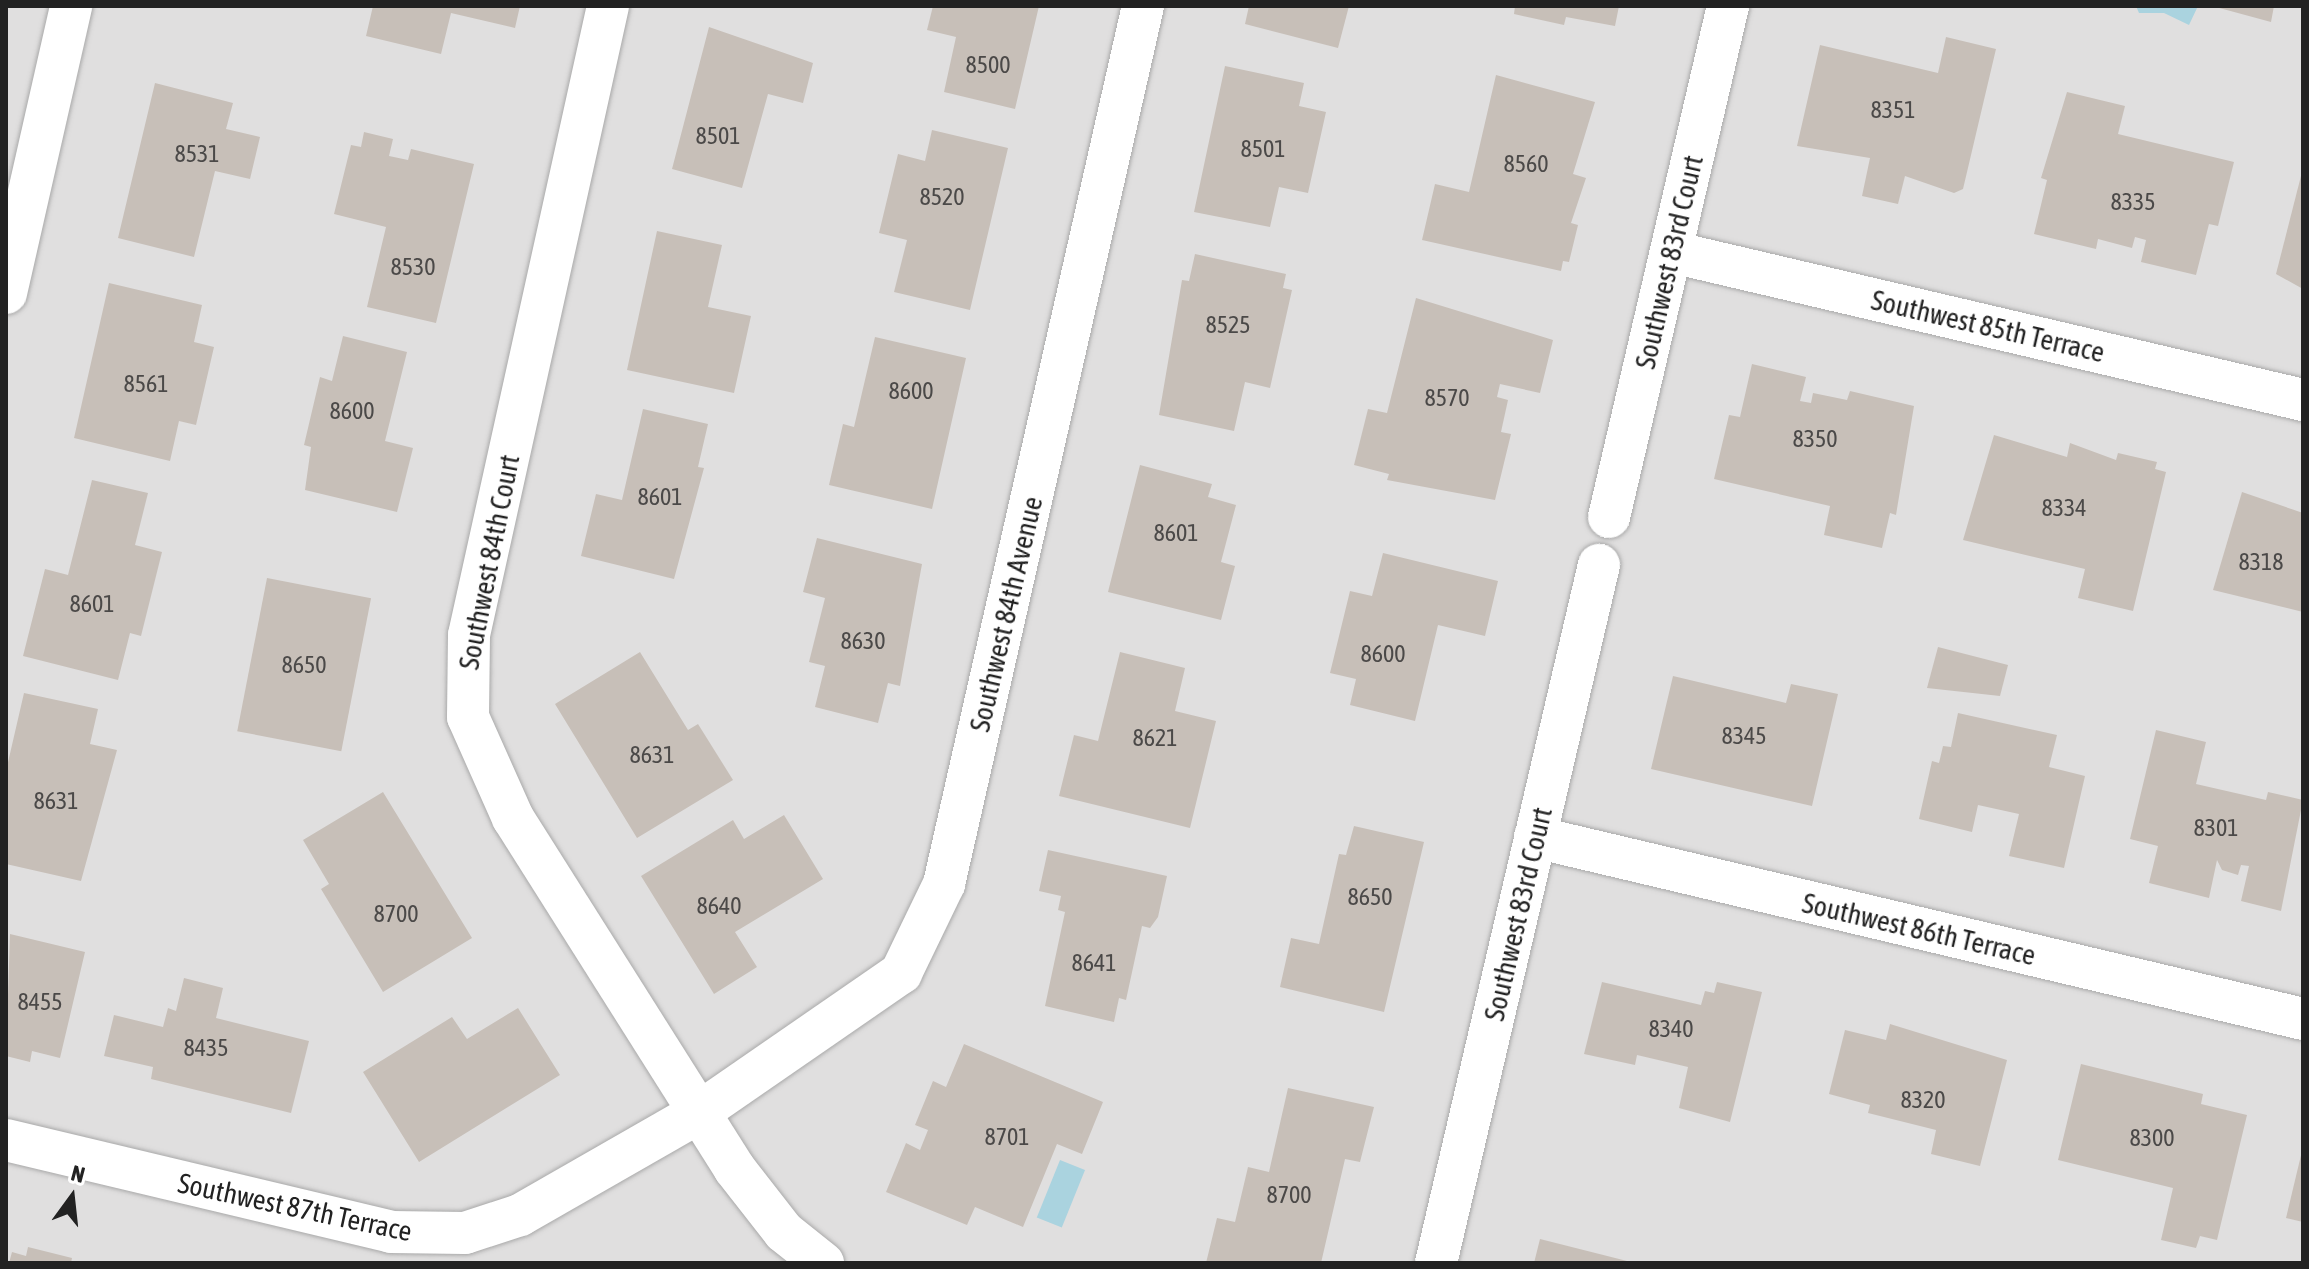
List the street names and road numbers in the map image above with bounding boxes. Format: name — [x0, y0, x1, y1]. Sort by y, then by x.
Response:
street label: Southwest 83rd Court — [1628, 152, 1710, 372]
street label: Southwest 85th Terrace — [1868, 283, 2108, 369]
street label: Southwest 84th Court — [452, 452, 526, 672]
street label: Southwest 84th Avenue — [963, 493, 1049, 735]
street label: Southwest 83rd Court — [1477, 804, 1559, 1024]
street label: Southwest 86th Terrace — [1799, 886, 2039, 972]
street label: Southwest 87th Terrace — [175, 1166, 415, 1248]

